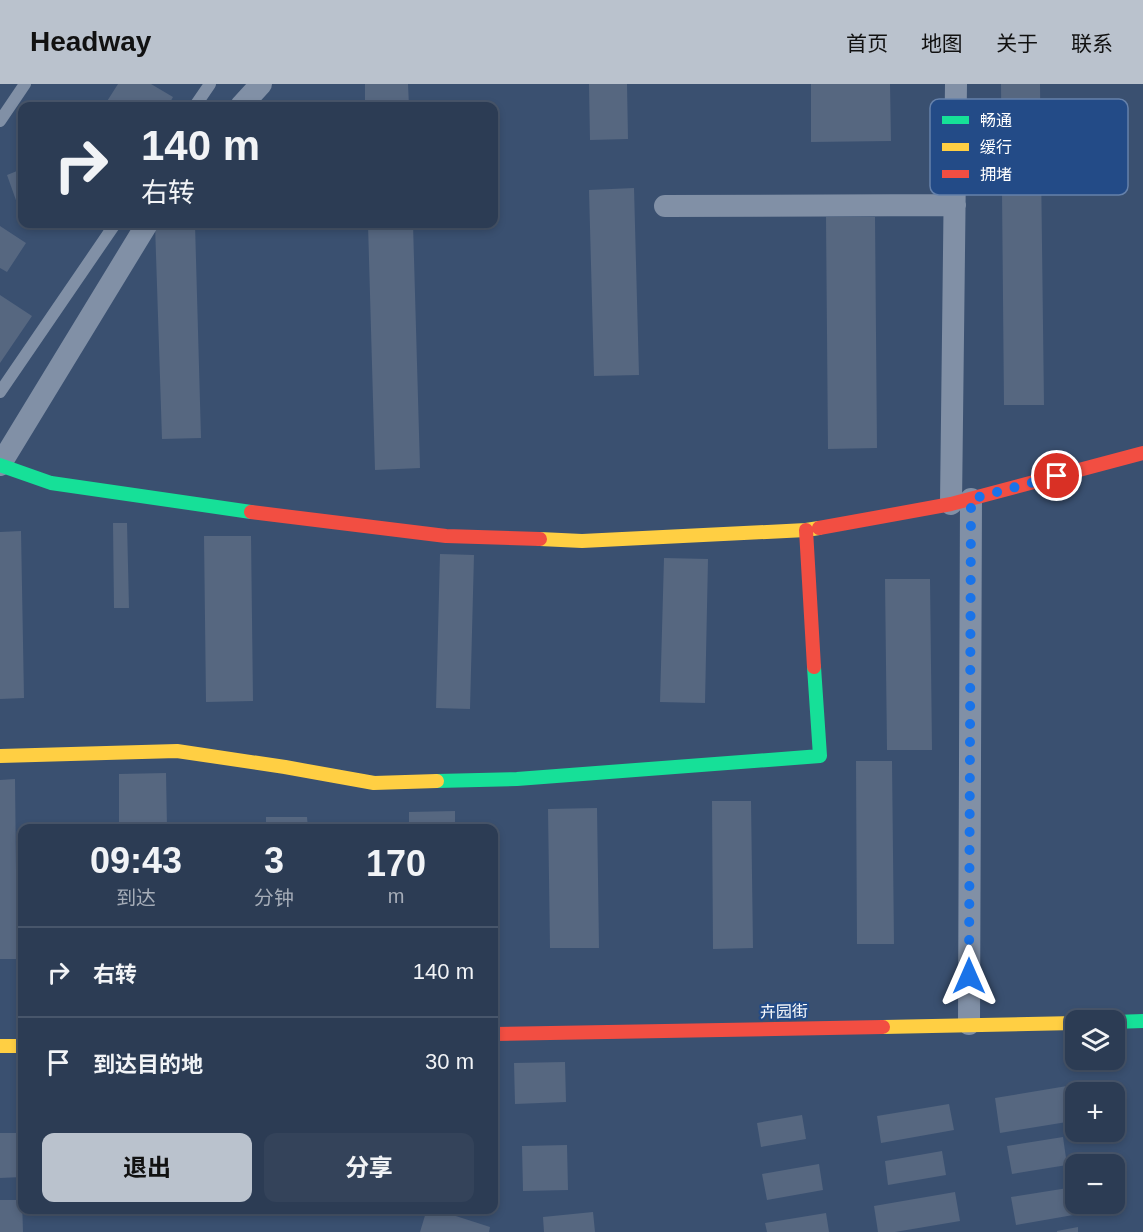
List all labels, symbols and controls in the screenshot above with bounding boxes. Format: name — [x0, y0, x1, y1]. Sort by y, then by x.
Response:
text: Headway — [30, 26, 151, 57]
text: 首页 — [846, 32, 888, 55]
text: 地图 — [921, 32, 963, 55]
text: 关于 — [996, 32, 1038, 55]
text: 联系 — [1071, 32, 1113, 55]
legend — [930, 99, 1128, 195]
text: 畅通 — [980, 112, 1012, 129]
text: 140 m — [141, 122, 260, 169]
icon: right — [42, 126, 120, 204]
text: 缓行 — [980, 139, 1012, 156]
text: 拥堵 — [980, 166, 1012, 183]
text: 右转 — [141, 178, 195, 208]
pin — [1031, 450, 1082, 501]
icon: arrive — [1040, 459, 1073, 492]
text: 09:43 — [90, 840, 182, 881]
text: 3 — [264, 840, 284, 881]
text: 170 — [366, 843, 426, 884]
text: m — [388, 885, 404, 907]
text: 到达 — [116, 887, 156, 909]
text: 分钟 — [254, 887, 294, 909]
position arrow — [937, 944, 1001, 1008]
icon: right — [42, 956, 75, 989]
text: 140 m — [413, 959, 474, 984]
text: 右转 — [93, 962, 137, 987]
street label: 卉园街 — [760, 1003, 808, 1020]
map controls — [1065, 1010, 1125, 1214]
button: layers — [1065, 1010, 1125, 1070]
icon: arrive — [42, 1046, 75, 1079]
text: 30 m — [425, 1049, 474, 1074]
text: 到达目的地 — [93, 1052, 203, 1077]
button: + — [1065, 1082, 1125, 1142]
button: 退出 — [42, 1133, 252, 1202]
button: 分享 — [264, 1133, 474, 1202]
button: − — [1065, 1154, 1125, 1214]

